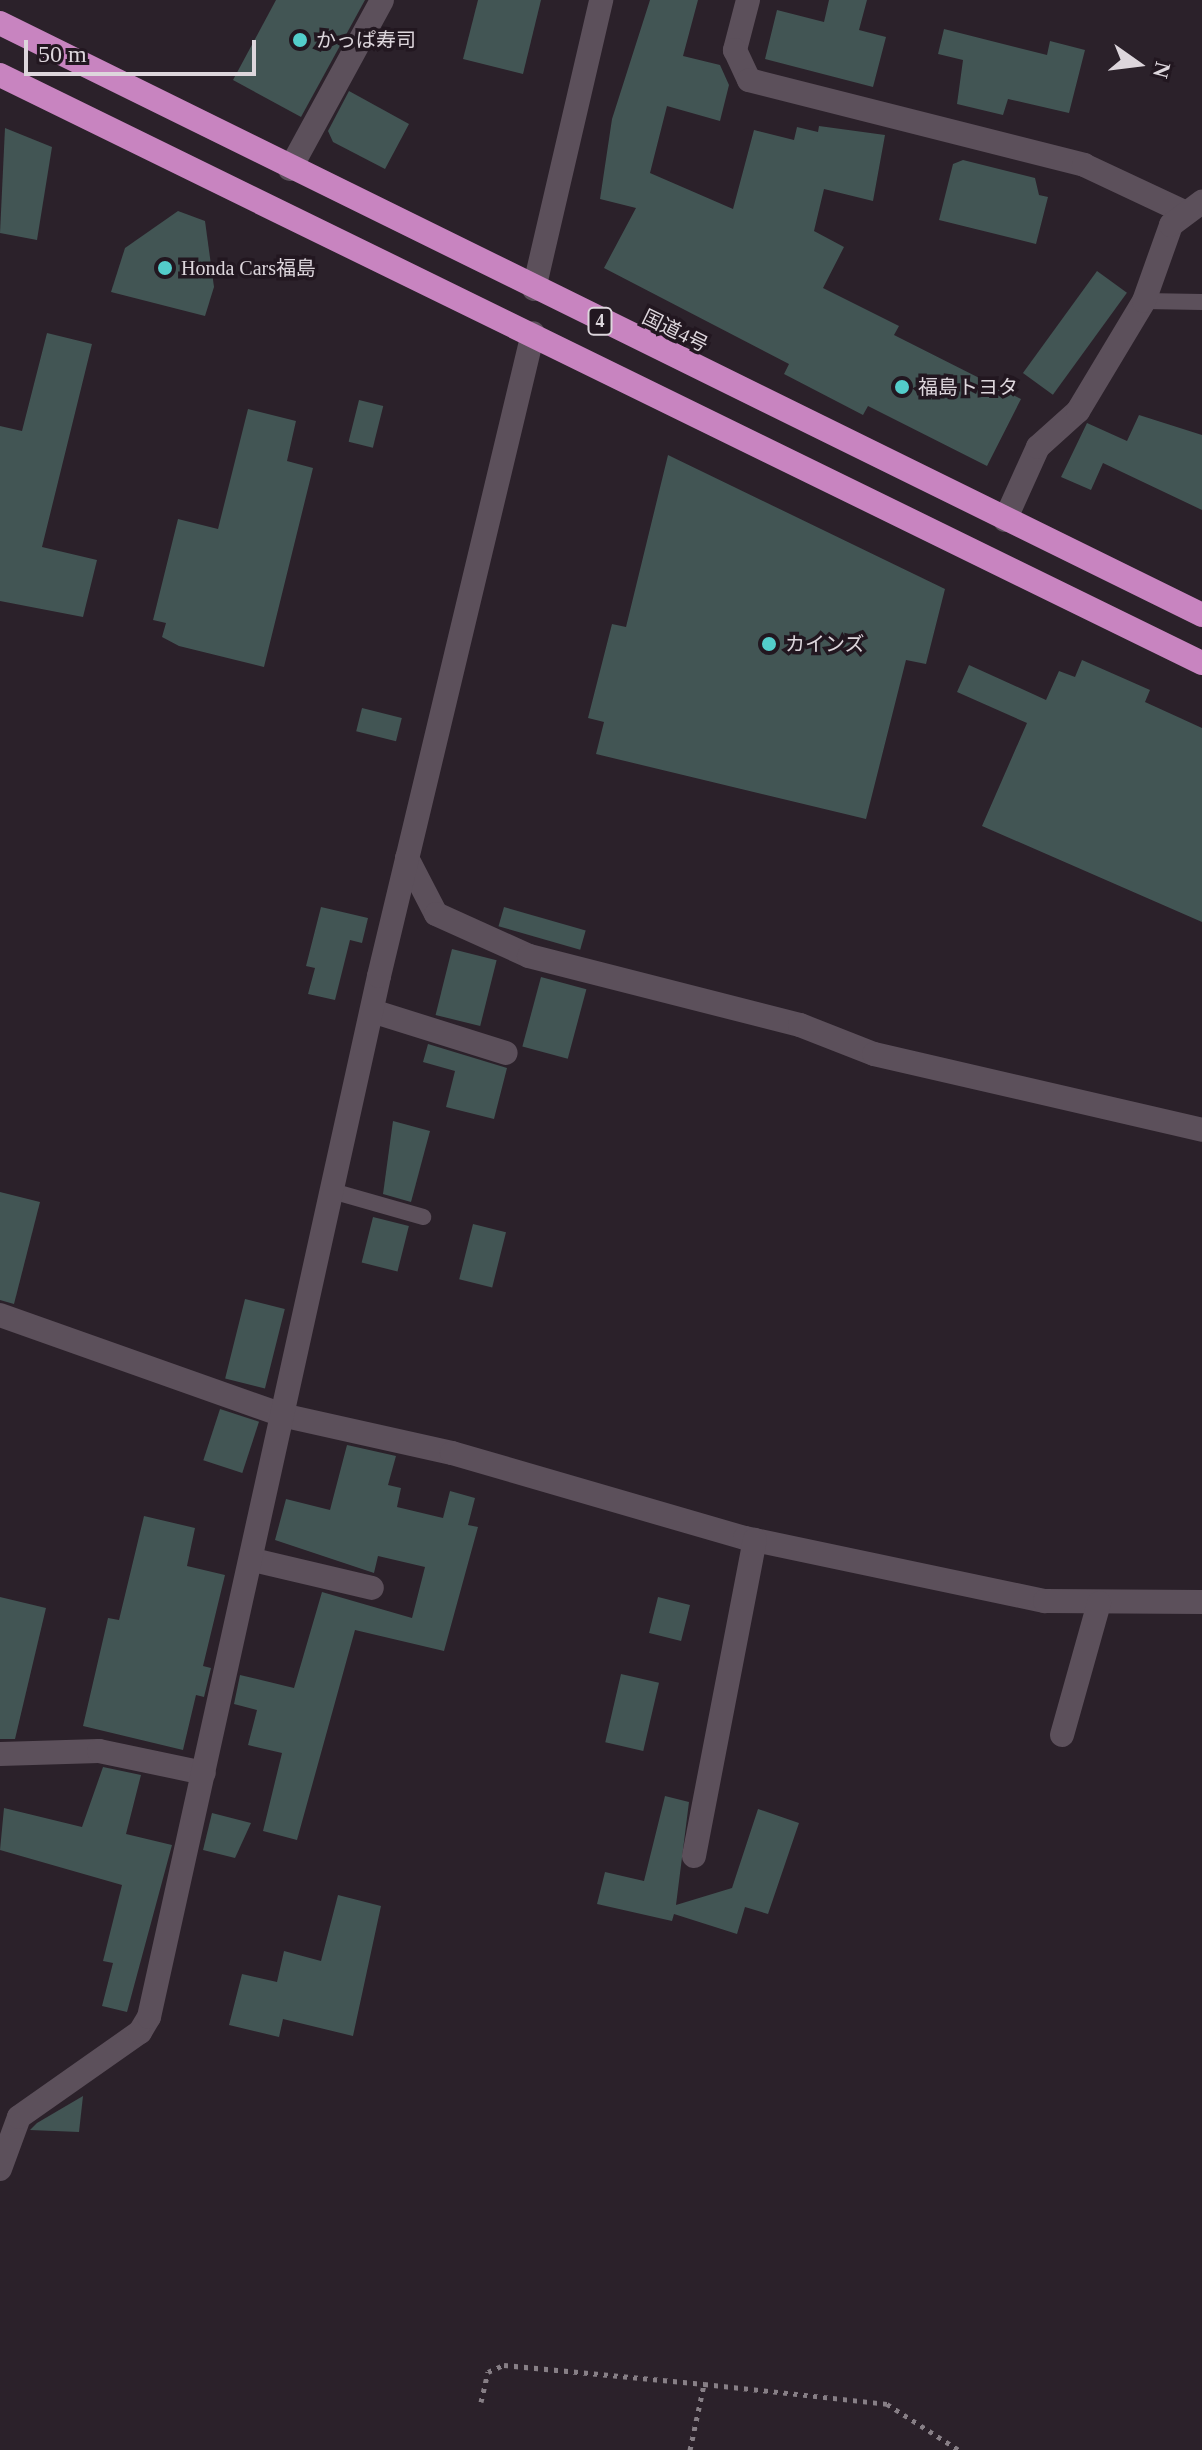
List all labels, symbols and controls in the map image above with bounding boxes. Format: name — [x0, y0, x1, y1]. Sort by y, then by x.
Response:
scale bar — [28, 24, 260, 74]
north arrow — [1098, 24, 1178, 104]
place label: かっぱ寿司 — [316, 28, 416, 52]
marker: かっぱ寿司 — [291, 31, 309, 49]
text: 50 m — [38, 41, 87, 67]
text: N — [1148, 59, 1176, 81]
place label: Honda Cars福島 — [181, 256, 316, 280]
marker: Honda Cars福島 — [156, 259, 174, 277]
street label: 国道4号 — [638, 305, 712, 357]
road number: 4 — [586, 307, 614, 335]
place label: 福島トヨタ — [918, 375, 1018, 399]
marker: 福島トヨタ — [893, 378, 911, 396]
place label: カインズ — [785, 632, 865, 656]
marker: カインズ — [760, 635, 778, 653]

